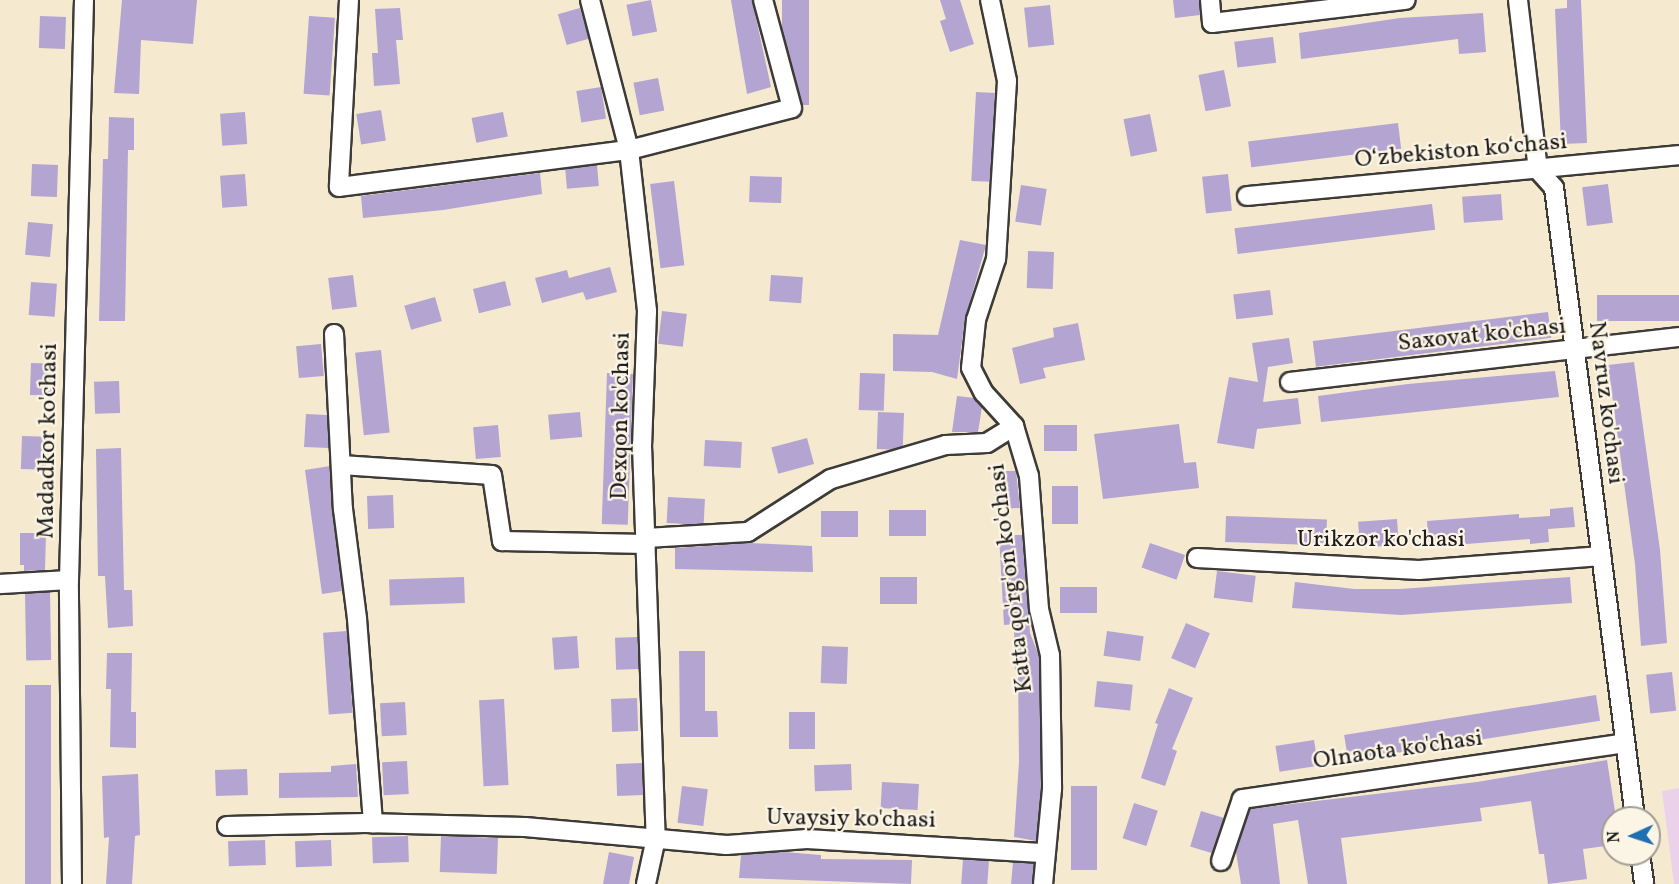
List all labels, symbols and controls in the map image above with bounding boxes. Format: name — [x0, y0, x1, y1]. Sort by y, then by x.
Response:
street label: O‘zbekiston ko‘chasi — [1353, 128, 1569, 176]
street label: Saxovat ko'chasi — [1396, 313, 1568, 359]
street label: Navruz ko'chasi — [1581, 320, 1629, 486]
street label: Dexqon ko'chasi — [606, 332, 638, 500]
street label: Madadkor ko'chasi — [33, 343, 65, 539]
street label: Katta qo'rg'on ko'chasi — [984, 462, 1040, 694]
street label: Urikzor ko'chasi — [1297, 527, 1465, 555]
street label: Olnaota ko'chasi — [1311, 725, 1485, 777]
street label: Uvaysiy ko'chasi — [766, 804, 936, 836]
north arrow — [1601, 806, 1661, 866]
text: N — [1604, 830, 1626, 843]

